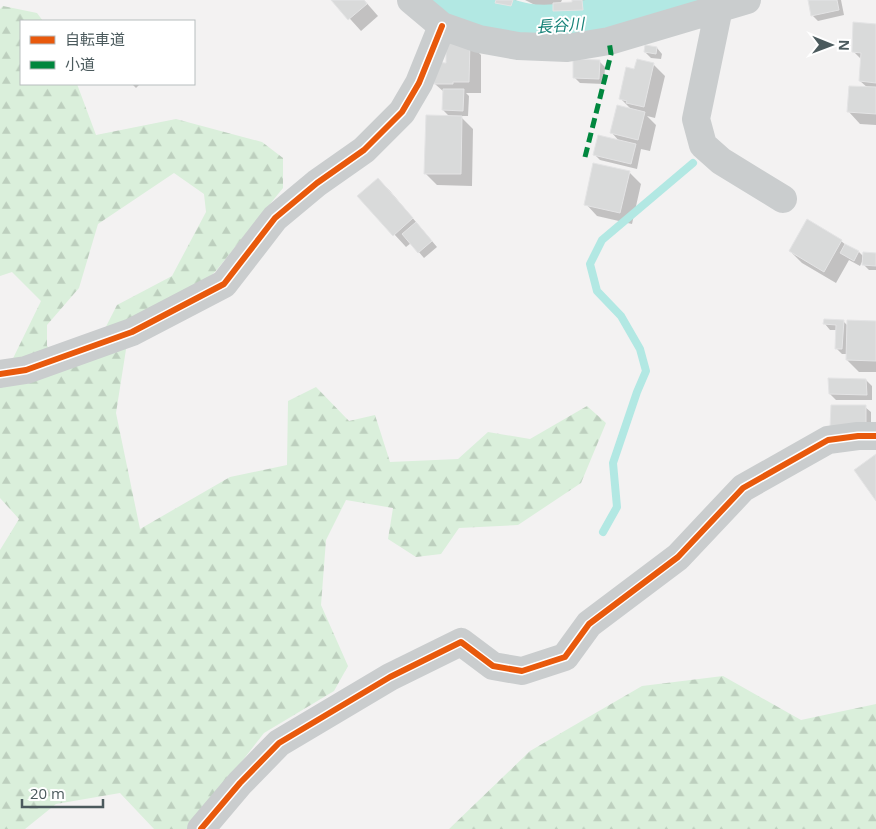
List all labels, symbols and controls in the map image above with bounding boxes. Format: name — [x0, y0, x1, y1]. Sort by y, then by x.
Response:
water label: 長谷川 — [535, 12, 587, 38]
legend — [20, 20, 195, 85]
north arrow — [806, 20, 856, 70]
text: 自転車道 — [65, 29, 125, 49]
text: N — [835, 39, 854, 51]
text: 小道 — [65, 54, 95, 74]
scale bar — [22, 776, 104, 808]
text: 20 m — [30, 783, 65, 803]

